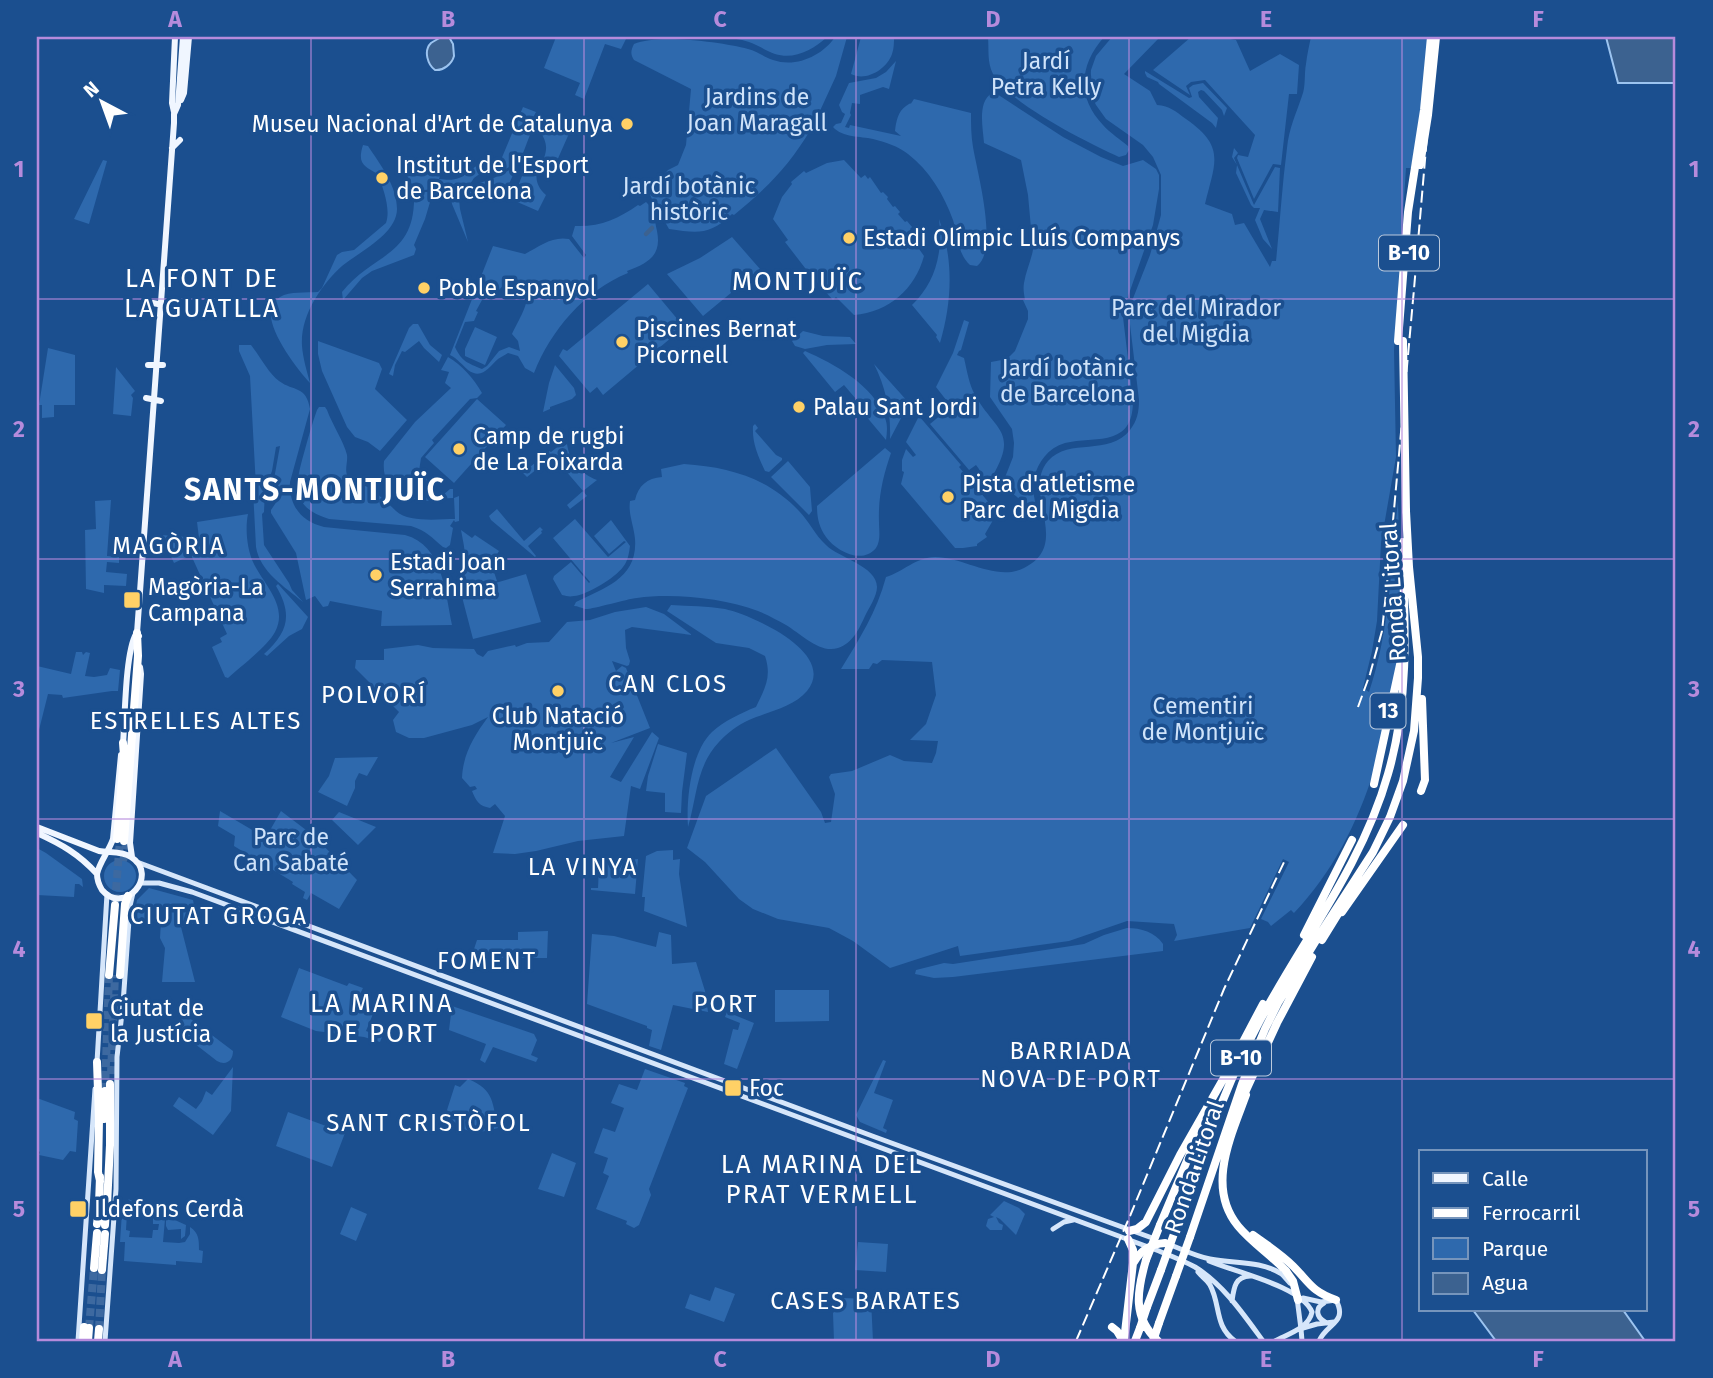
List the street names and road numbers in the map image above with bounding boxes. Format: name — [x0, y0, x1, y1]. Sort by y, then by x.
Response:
road number: B-10 — [1379, 236, 1439, 270]
street label: Ronda Litoral — [1374, 521, 1412, 662]
road number: 13 — [1370, 694, 1406, 728]
road number: B-10 — [1211, 1040, 1271, 1076]
street label: Ronda Litoral — [1158, 1096, 1230, 1237]

